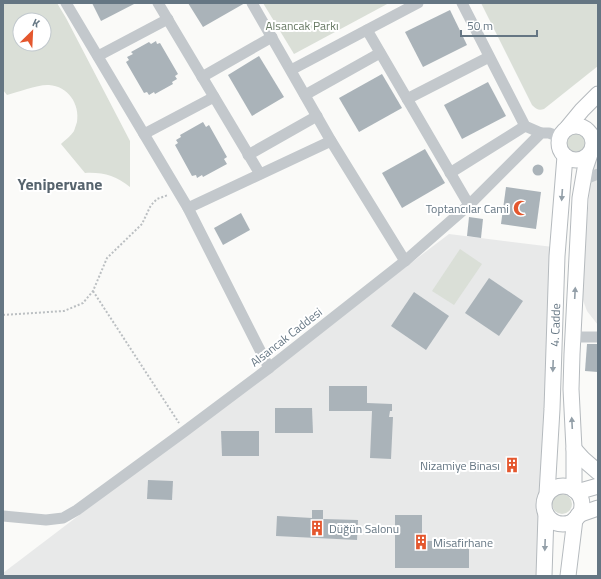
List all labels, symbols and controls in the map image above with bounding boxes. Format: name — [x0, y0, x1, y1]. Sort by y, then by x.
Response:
north arrow — [12, 12, 52, 52]
scale bar — [461, 12, 537, 38]
text: K — [30, 14, 43, 32]
park label: Alsancak Parkı — [265, 16, 339, 35]
text: 50 m — [467, 16, 493, 35]
district label: Yenipervane — [18, 172, 102, 196]
one-way arrow — [558, 189, 565, 201]
place label: Toptancılar Cami — [426, 199, 509, 218]
mosque icon: Toptancılar Cami — [512, 199, 530, 217]
one-way arrow — [572, 286, 578, 299]
street label: Alsancak Caddesi — [246, 303, 326, 371]
street label: 4. Cadde — [545, 303, 565, 347]
one-way arrow — [550, 360, 557, 372]
one-way arrow — [569, 417, 576, 429]
place label: Nizamiye Binası — [420, 456, 500, 475]
building icon: Nizamiye Binası — [503, 456, 521, 474]
building icon: Düğün Salonu — [308, 519, 326, 537]
place label: Düğün Salonu — [329, 519, 399, 538]
building icon: Misafirhane — [412, 533, 430, 551]
place label: Misafirhane — [433, 533, 493, 552]
one-way arrow — [542, 539, 549, 551]

